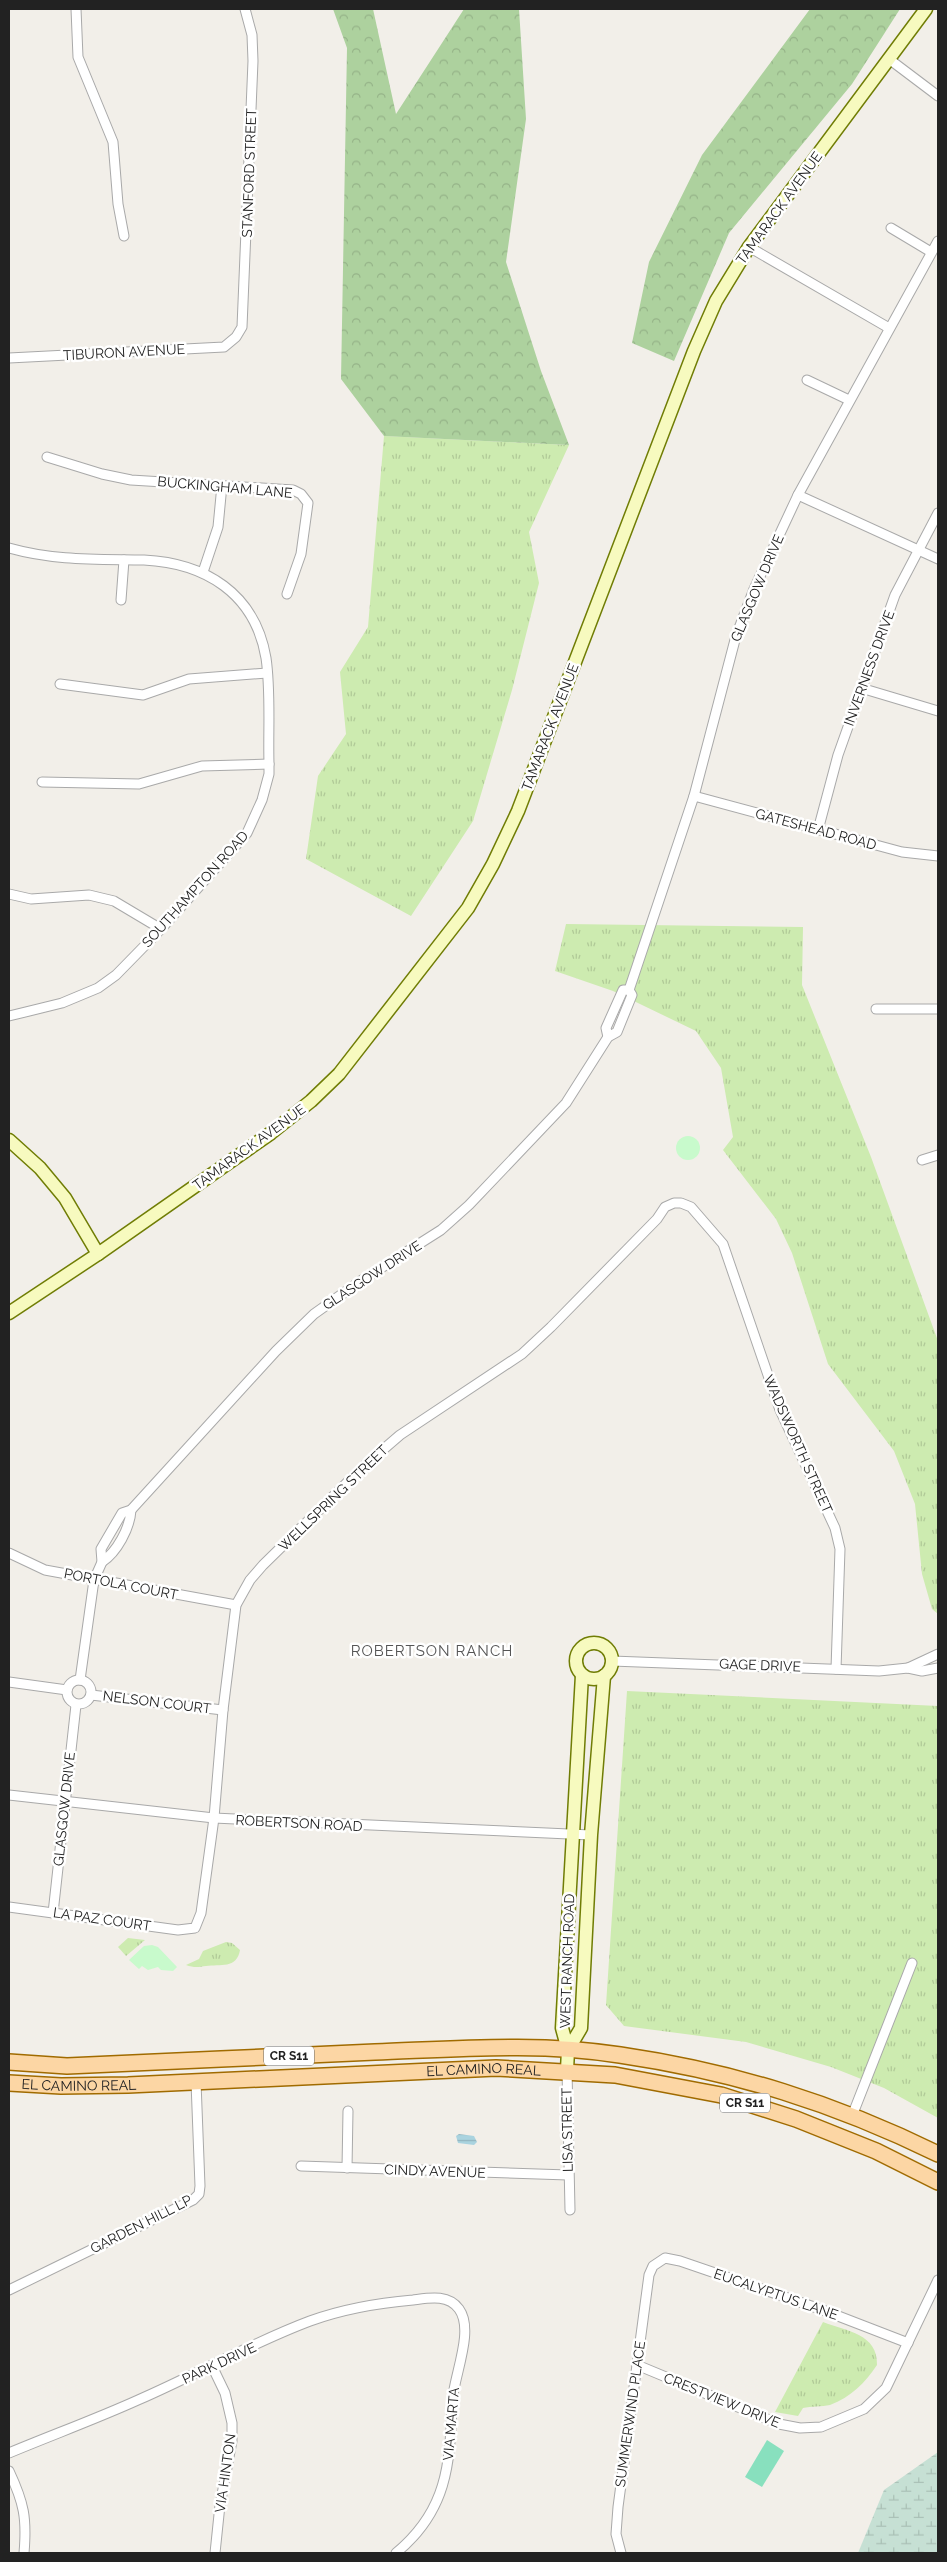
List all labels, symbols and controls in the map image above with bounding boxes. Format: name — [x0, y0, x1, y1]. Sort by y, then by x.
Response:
street label: STANFORD STREET — [239, 108, 259, 238]
street label: TAMARACK AVENUE — [733, 149, 825, 267]
street label: TIBURON AVENUE — [63, 341, 185, 363]
street label: BUCKINGHAM LANE — [157, 473, 293, 501]
street label: GLASGOW DRIVE — [727, 532, 787, 644]
street label: INVERNESS DRIVE — [841, 608, 897, 728]
street label: TAMARACK AVENUE — [518, 661, 582, 793]
street label: GATESHEAD ROAD — [754, 805, 878, 853]
street label: SOUTHAMPTON ROAD — [139, 828, 251, 950]
street label: TAMARACK AVENUE — [190, 1101, 308, 1193]
street label: GLASGOW DRIVE — [320, 1237, 424, 1313]
street label: WADSWORTH STREET — [760, 1372, 836, 1516]
street label: WELLSPRING STREET — [275, 1441, 391, 1554]
street label: PORTOLA COURT — [63, 1565, 180, 1603]
district label: ROBERTSON RANCH — [351, 1642, 513, 1660]
street label: GAGE DRIVE — [719, 1656, 801, 1674]
street label: NELSON COURT — [102, 1687, 213, 1717]
street label: GLASGOW DRIVE — [50, 1751, 78, 1867]
street label: ROBERTSON ROAD — [235, 1812, 363, 1834]
street label: WEST RANCH ROAD — [557, 1893, 577, 2029]
street label: LA PAZ COURT — [52, 1904, 152, 1934]
road number: CR S11 — [264, 2046, 314, 2066]
street label: EL CAMINO REAL — [426, 2060, 541, 2079]
street label: EL CAMINO REAL — [21, 2076, 137, 2094]
street label: LISA STREET — [558, 2087, 576, 2172]
road number: CR S11 — [720, 2094, 770, 2112]
street label: CINDY AVENUE — [384, 2161, 486, 2181]
street label: GARDEN HILL LP — [88, 2191, 195, 2256]
street label: EUCALYPTUS LANE — [712, 2265, 840, 2323]
street label: PARK DRIVE — [180, 2339, 258, 2387]
street label: SUMMERWIND PLACE — [612, 2340, 648, 2488]
street label: CRESTVIEW DRIVE — [661, 2369, 783, 2431]
street label: VIA MARTA — [440, 2386, 462, 2461]
street label: VIA HINTON — [212, 2432, 238, 2514]

